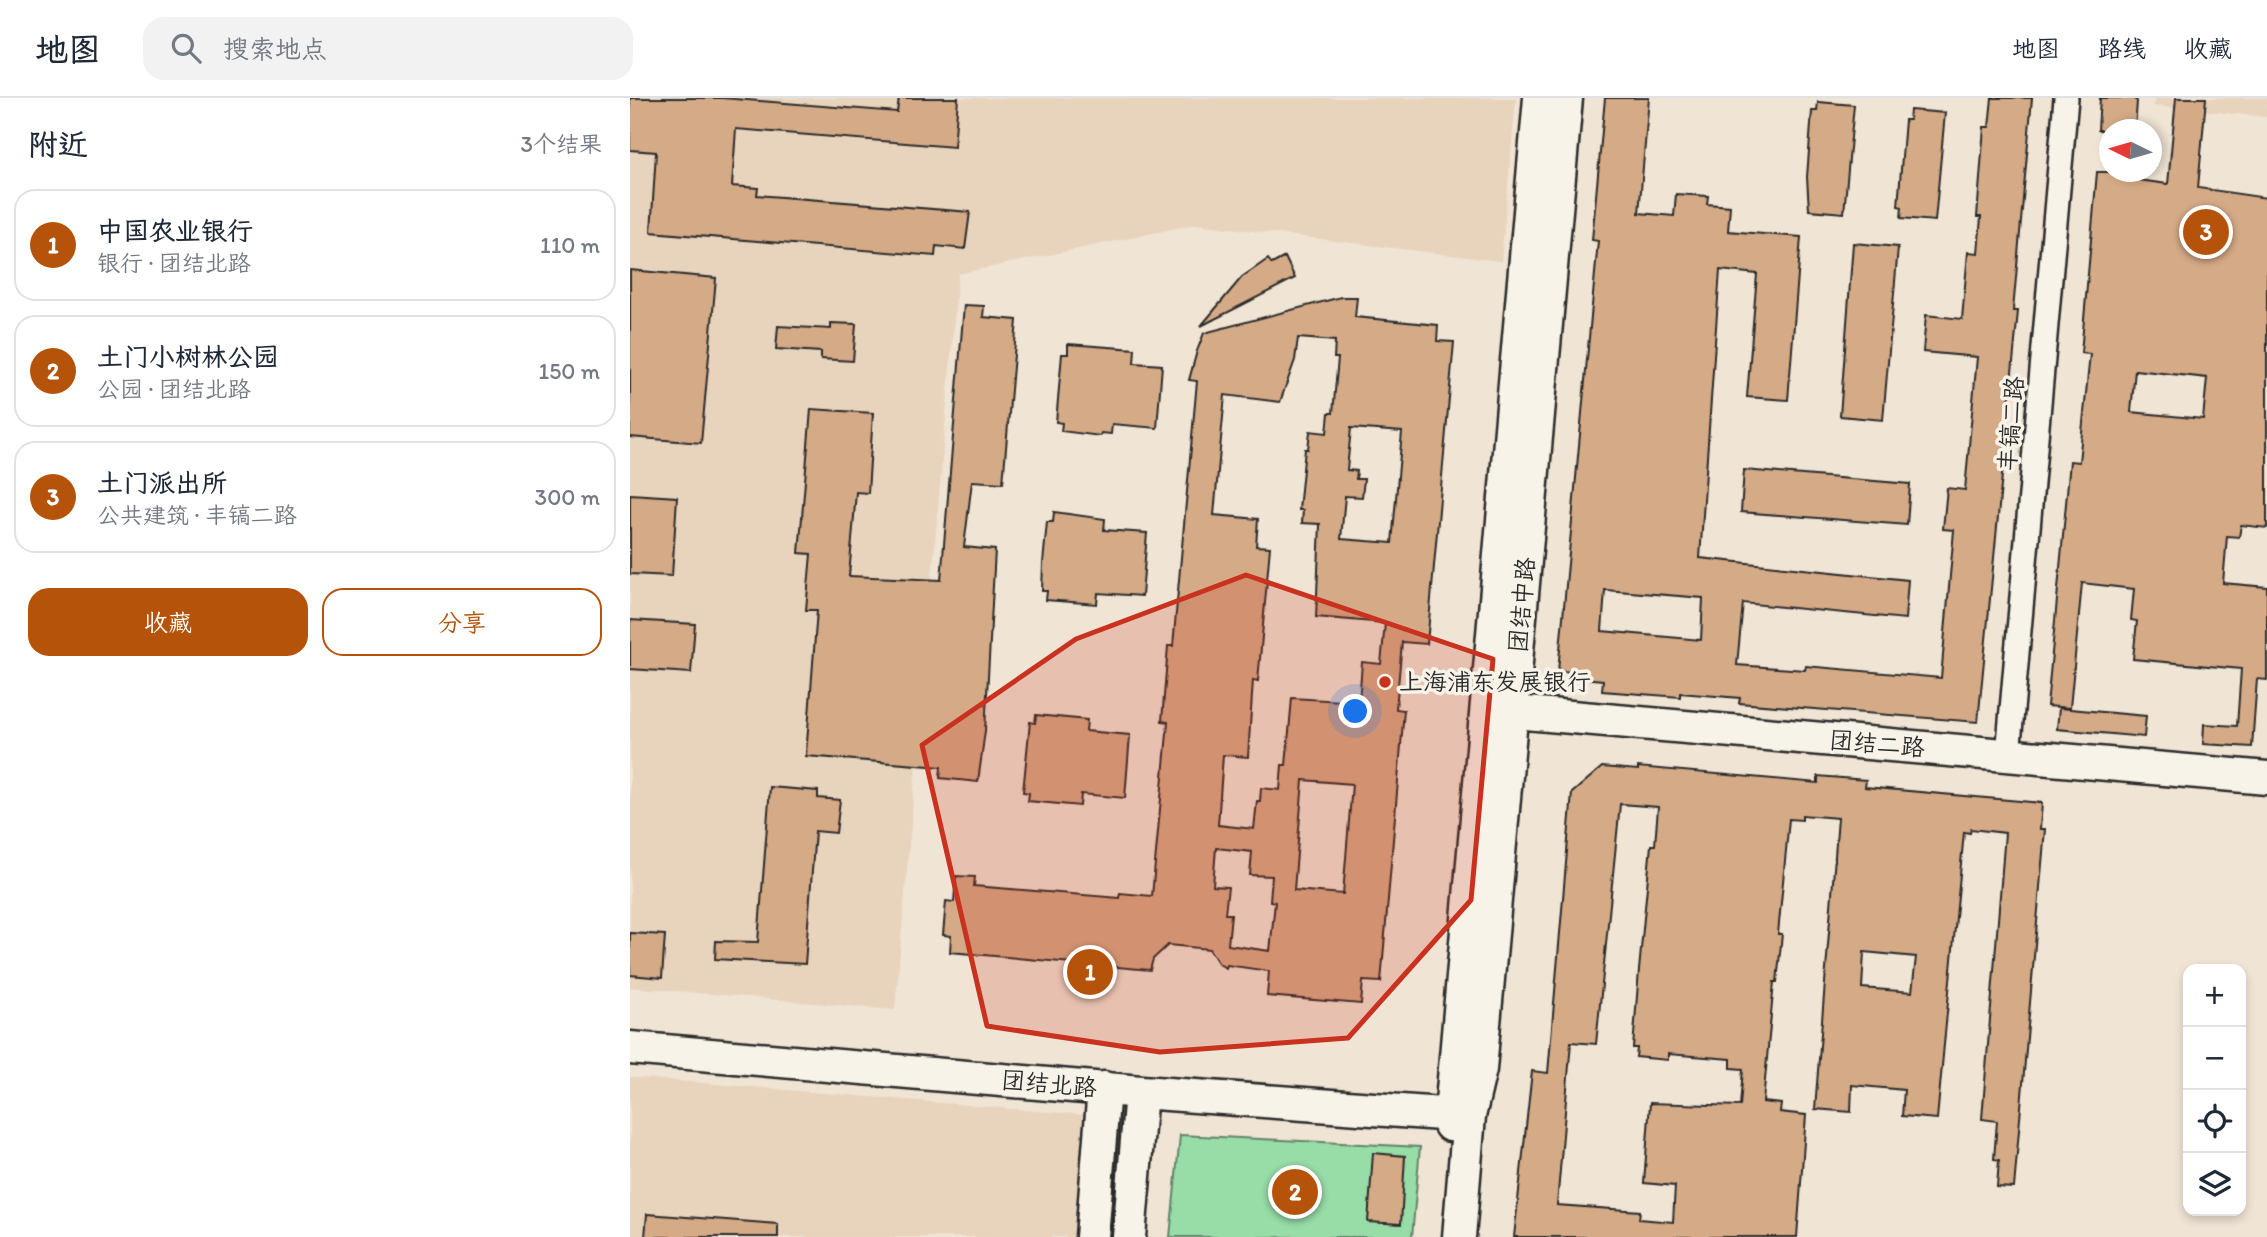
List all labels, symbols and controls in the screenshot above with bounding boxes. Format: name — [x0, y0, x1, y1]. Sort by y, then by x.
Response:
search box — [143, 17, 633, 80]
icon: search — [167, 29, 205, 67]
text: 地图 — [35, 30, 101, 69]
text: 搜索地点 — [223, 33, 327, 65]
text: 地图 — [2012, 34, 2060, 63]
text: 路线 — [2098, 34, 2146, 63]
text: 收藏 — [2184, 34, 2232, 63]
north arrow — [2099, 119, 2162, 182]
text: 附近 — [28, 126, 88, 163]
text: 3个结果 — [520, 130, 602, 158]
pin: 3 — [2183, 206, 2229, 258]
text: 中国农业银行 — [97, 215, 253, 247]
text: 1 — [48, 231, 58, 259]
text: 110 m — [540, 231, 600, 259]
text: 银行 · 团结北路 — [97, 249, 251, 277]
text: 土门小树林公园 — [97, 341, 279, 373]
text: 2 — [47, 357, 59, 385]
text: 150 m — [539, 357, 600, 385]
text: 公园 · 团结北路 — [97, 375, 251, 403]
street label: 丰镐二路 — [1992, 375, 2029, 473]
text: 土门派出所 — [97, 467, 227, 499]
text: 3 — [47, 483, 59, 511]
text: 300 m — [535, 483, 600, 511]
text: 公共建筑 · 丰镐二路 — [97, 501, 297, 529]
street label: 团结中路 — [1503, 556, 1540, 654]
button: 收藏 — [28, 588, 308, 656]
button: 分享 — [322, 588, 602, 656]
place label: 上海浦东发展银行 — [1399, 667, 1591, 696]
marker: 上海浦东发展银行 — [1377, 674, 1393, 690]
your location — [1338, 694, 1372, 728]
street label: 团结二路 — [1828, 725, 1926, 762]
pin: 1 — [1067, 946, 1113, 998]
map controls — [2183, 964, 2246, 1216]
button: + — [2183, 964, 2246, 1027]
button: − — [2183, 1027, 2246, 1090]
street label: 团结北路 — [1000, 1065, 1098, 1102]
button: locate — [2183, 1090, 2246, 1153]
button: layers — [2183, 1153, 2246, 1216]
pin: 2 — [1272, 1166, 1318, 1218]

